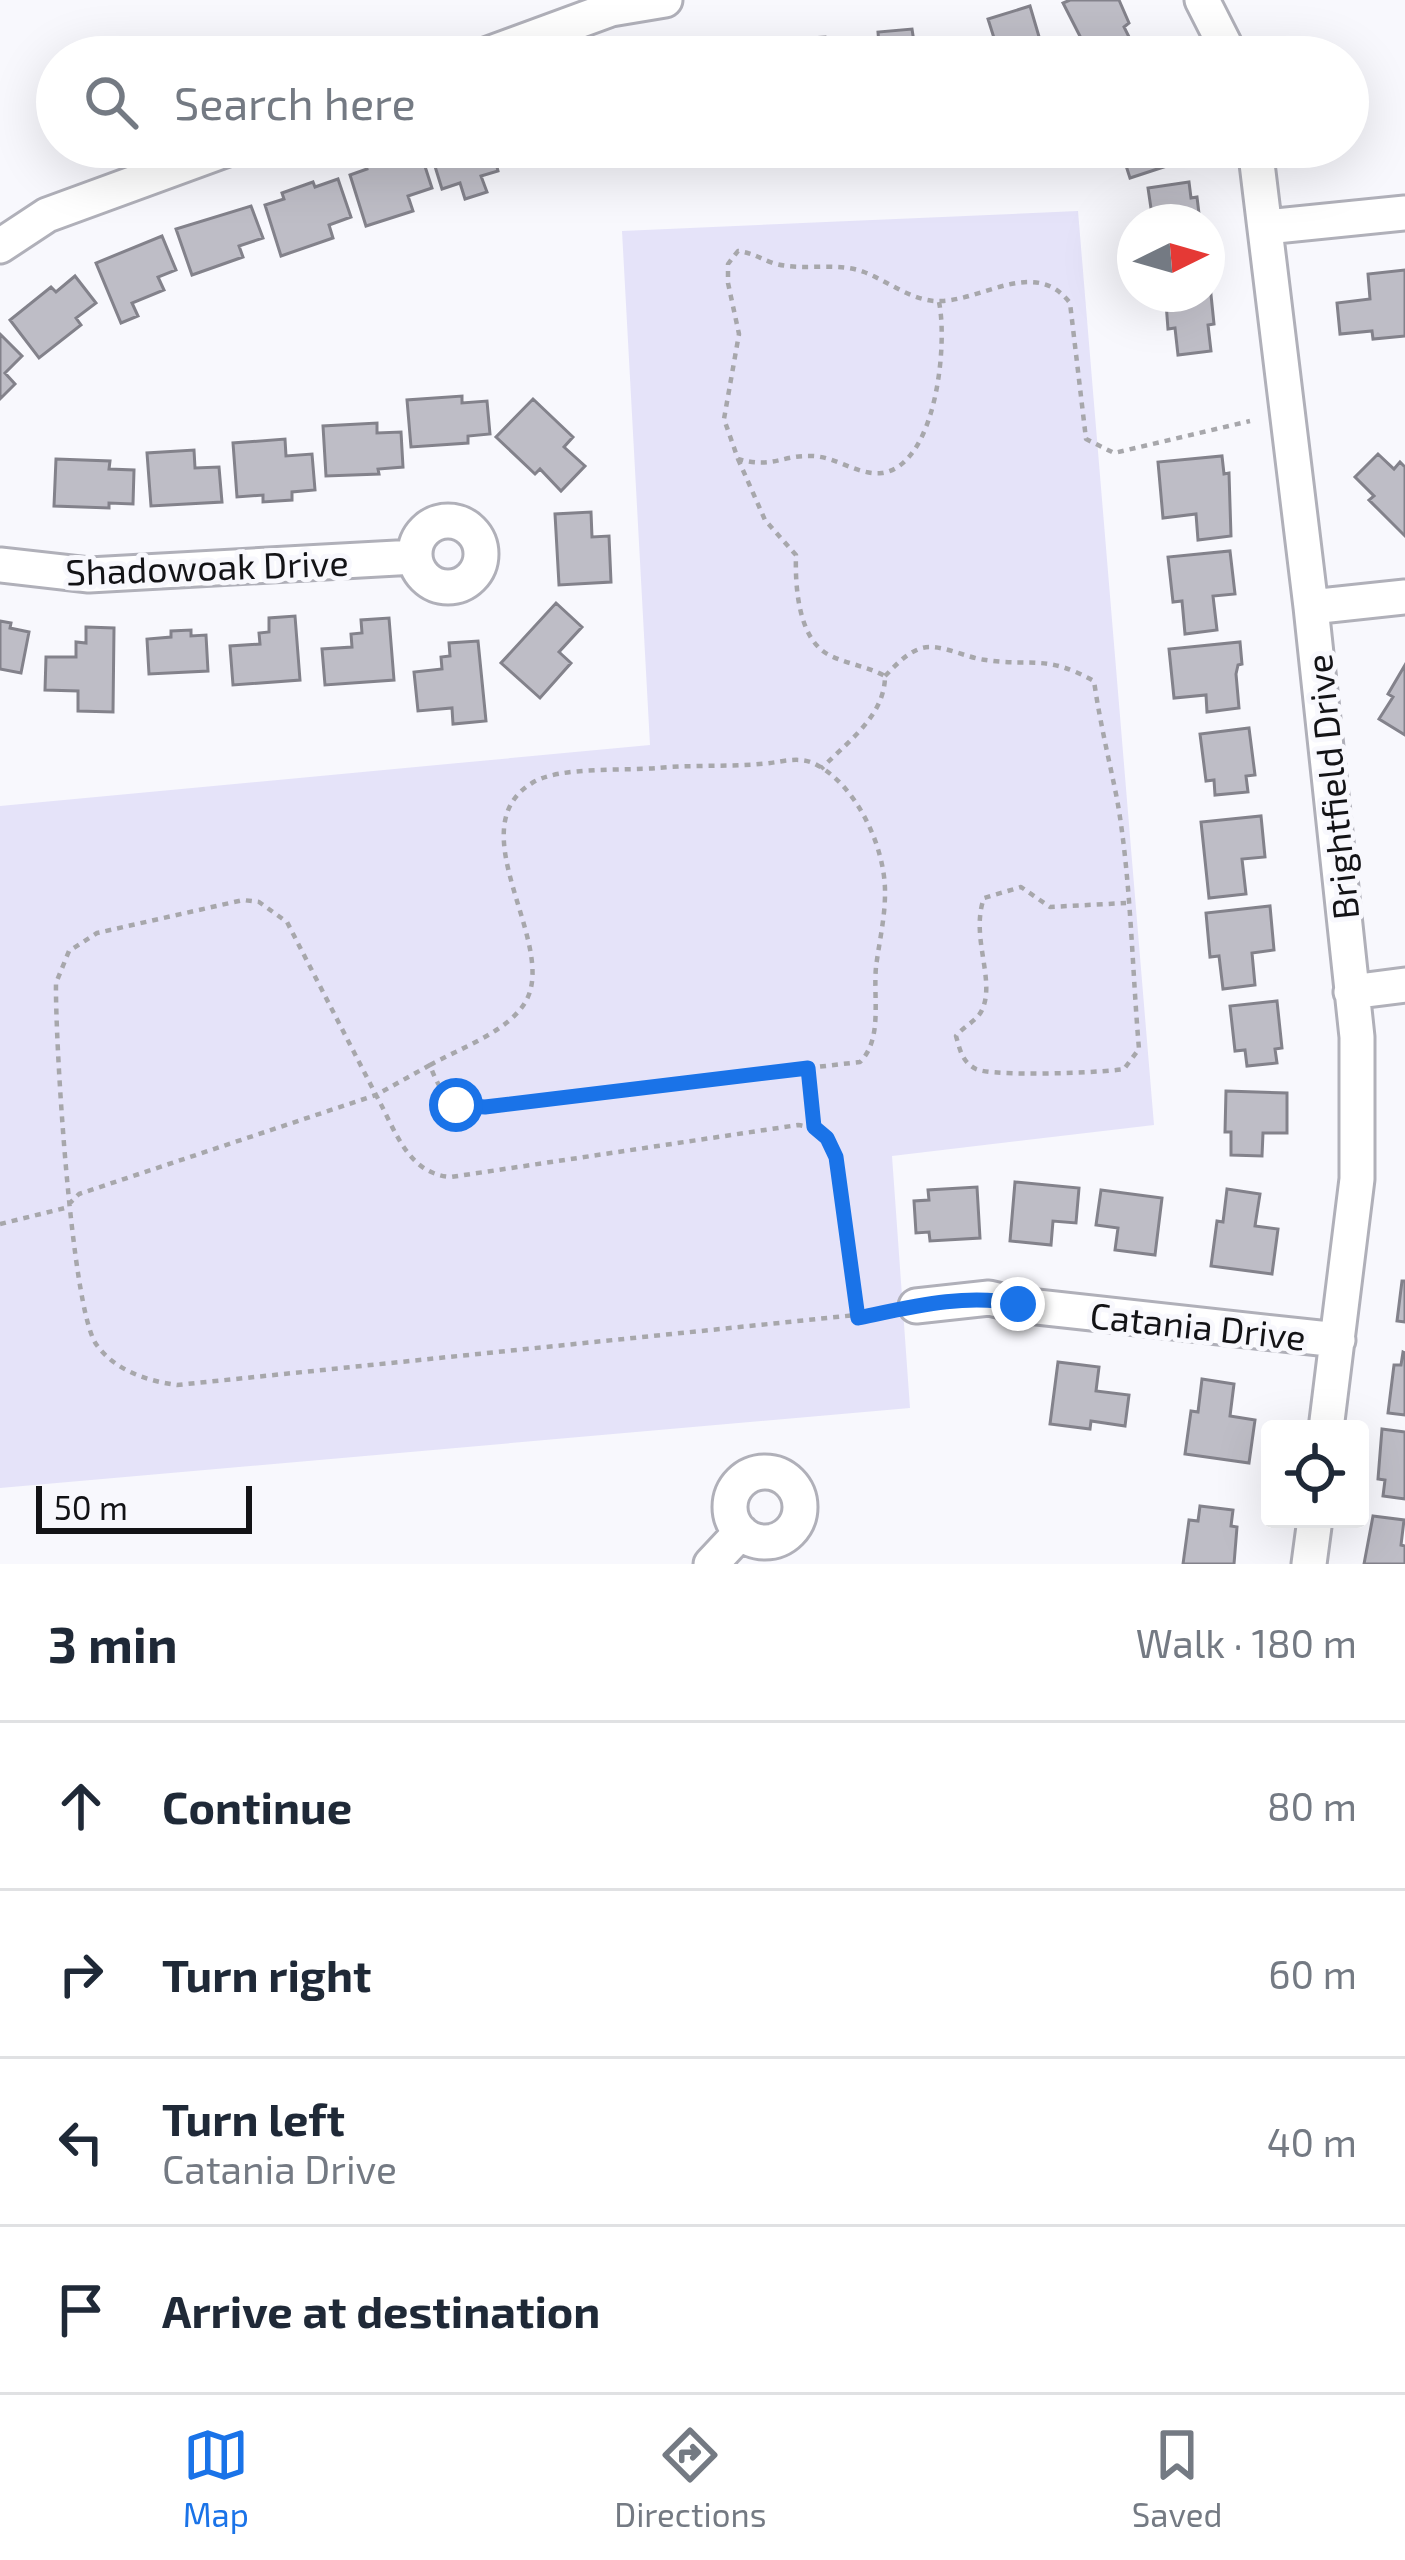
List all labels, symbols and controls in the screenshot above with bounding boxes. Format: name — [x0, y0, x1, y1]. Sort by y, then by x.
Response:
search box — [36, 36, 1369, 168]
icon: search — [78, 69, 144, 135]
text: Search here — [174, 75, 416, 129]
north arrow — [1117, 204, 1225, 312]
street label: Shadowoak Drive — [65, 540, 349, 592]
street label: Brightfield Drive — [1296, 652, 1366, 922]
route start — [429, 1078, 483, 1132]
route end — [991, 1277, 1045, 1331]
street label: Catania Drive — [1088, 1292, 1308, 1358]
map controls — [1261, 1420, 1369, 1528]
button: locate — [1261, 1420, 1369, 1528]
scale bar — [36, 1480, 252, 1533]
text: 50 m — [54, 1487, 128, 1527]
text: 3 min — [48, 1612, 178, 1673]
text: Walk · 180 m — [1136, 1619, 1357, 1666]
icon: ahead — [48, 1773, 114, 1839]
text: Continue — [162, 1779, 352, 1833]
text: 80 m — [1267, 1782, 1357, 1829]
icon: right — [48, 1941, 114, 2007]
text: Turn right — [162, 1947, 371, 2001]
text: 60 m — [1268, 1950, 1357, 1997]
text: Turn left — [162, 2091, 345, 2145]
icon: left — [48, 2109, 114, 2175]
text: 40 m — [1267, 2118, 1357, 2165]
text: Catania Drive — [162, 2145, 397, 2192]
icon: arrive — [48, 2277, 114, 2343]
text: Arrive at destination — [162, 2283, 600, 2337]
tab: Map — [183, 2422, 249, 2534]
tab: Directions — [614, 2422, 766, 2534]
tab: Saved — [1132, 2422, 1222, 2534]

